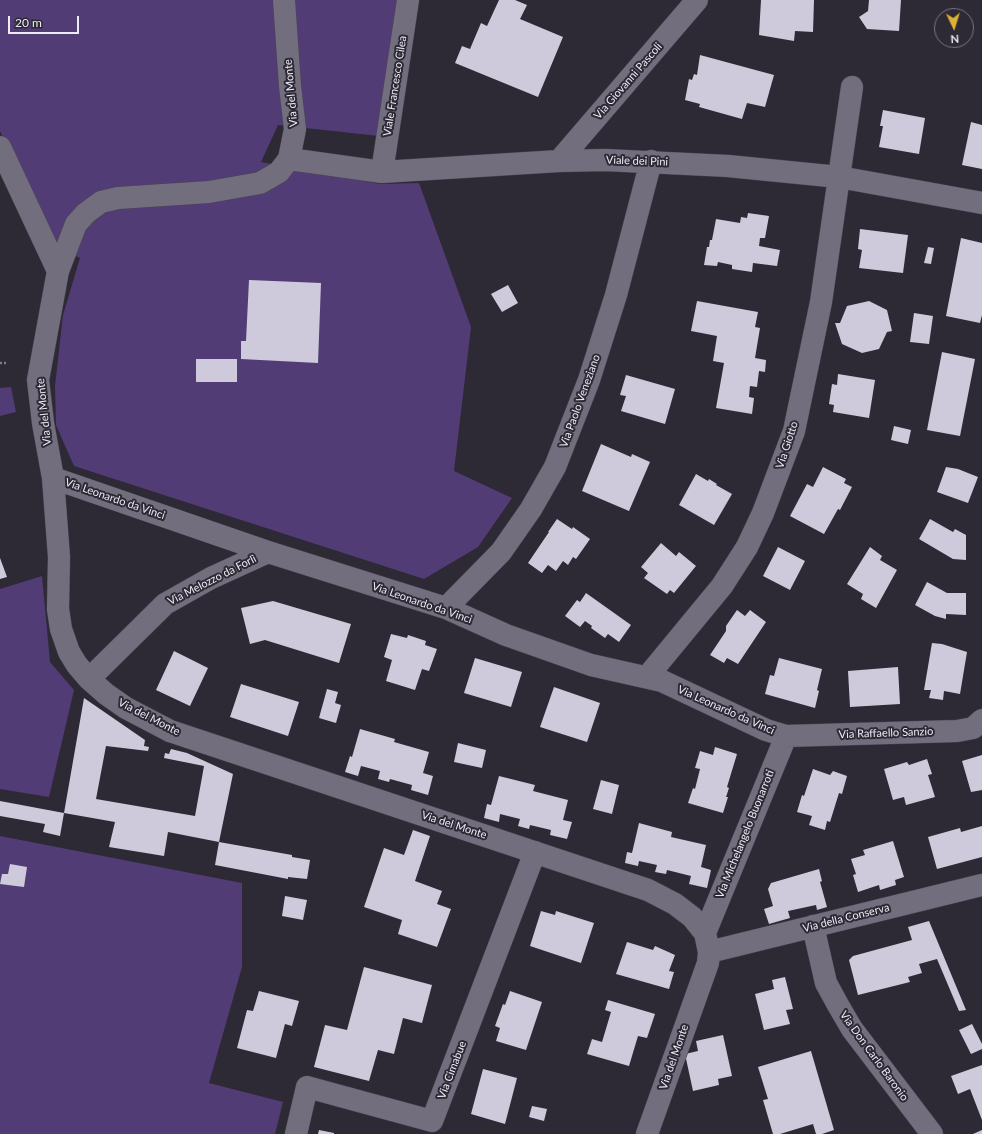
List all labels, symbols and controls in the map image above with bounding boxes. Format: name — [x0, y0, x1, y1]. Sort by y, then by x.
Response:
scale bar — [10, 8, 81, 34]
north arrow — [934, 8, 974, 48]
text: 20 m — [15, 15, 42, 30]
text: N — [950, 33, 959, 46]
street label: Viale Francesco Cilea — [381, 35, 409, 137]
street label: Via Giovanni Pascoli — [591, 40, 665, 122]
street label: Via del Monte — [281, 59, 301, 127]
street label: Viale dei Pini — [606, 153, 668, 169]
street label: Via Paolo Veneziano — [557, 353, 603, 449]
street label: Via del Monte — [34, 378, 54, 446]
street label: Via Giotto — [773, 420, 801, 470]
street label: Via Leonardo da Vinci — [63, 476, 167, 522]
street label: Via Melozzo da Forlì — [166, 552, 258, 608]
street label: Via Leonardo da Vinci — [370, 580, 474, 626]
street label: Via Leonardo da Vinci — [675, 683, 777, 737]
street label: Via del Monte — [116, 696, 182, 738]
street label: Via Raffaello Sanzio — [838, 725, 934, 741]
street label: Via Michelangelo Buonarroti — [713, 768, 777, 900]
street label: Via del Monte — [420, 808, 488, 842]
street label: Via della Conserva — [801, 901, 891, 935]
street label: Via Don Carlo Baronio — [837, 1008, 911, 1104]
street label: Via del Monte — [657, 1023, 691, 1091]
street label: Via Cimabue — [435, 1039, 469, 1101]

